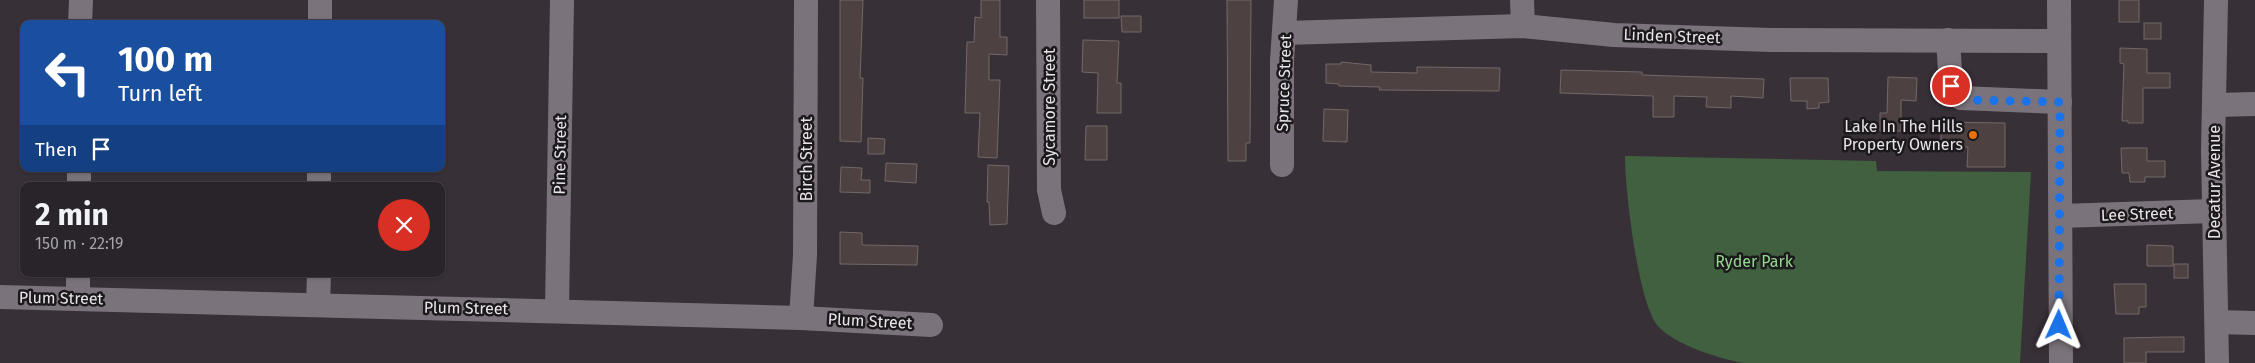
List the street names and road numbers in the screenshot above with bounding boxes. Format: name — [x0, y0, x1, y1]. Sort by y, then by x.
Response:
street label: Linden Street — [1623, 25, 1721, 47]
street label: Spruce Street — [1273, 34, 1295, 132]
street label: Sycamore Street — [1040, 48, 1059, 166]
street label: Pine Street — [550, 115, 570, 195]
street label: Birch Street — [797, 116, 816, 201]
street label: Decatur Avenue — [2205, 125, 2224, 239]
street label: Lee Street — [2100, 203, 2174, 225]
street label: Plum Street — [19, 288, 104, 308]
street label: Plum Street — [424, 298, 509, 318]
street label: Plum Street — [827, 309, 913, 333]

